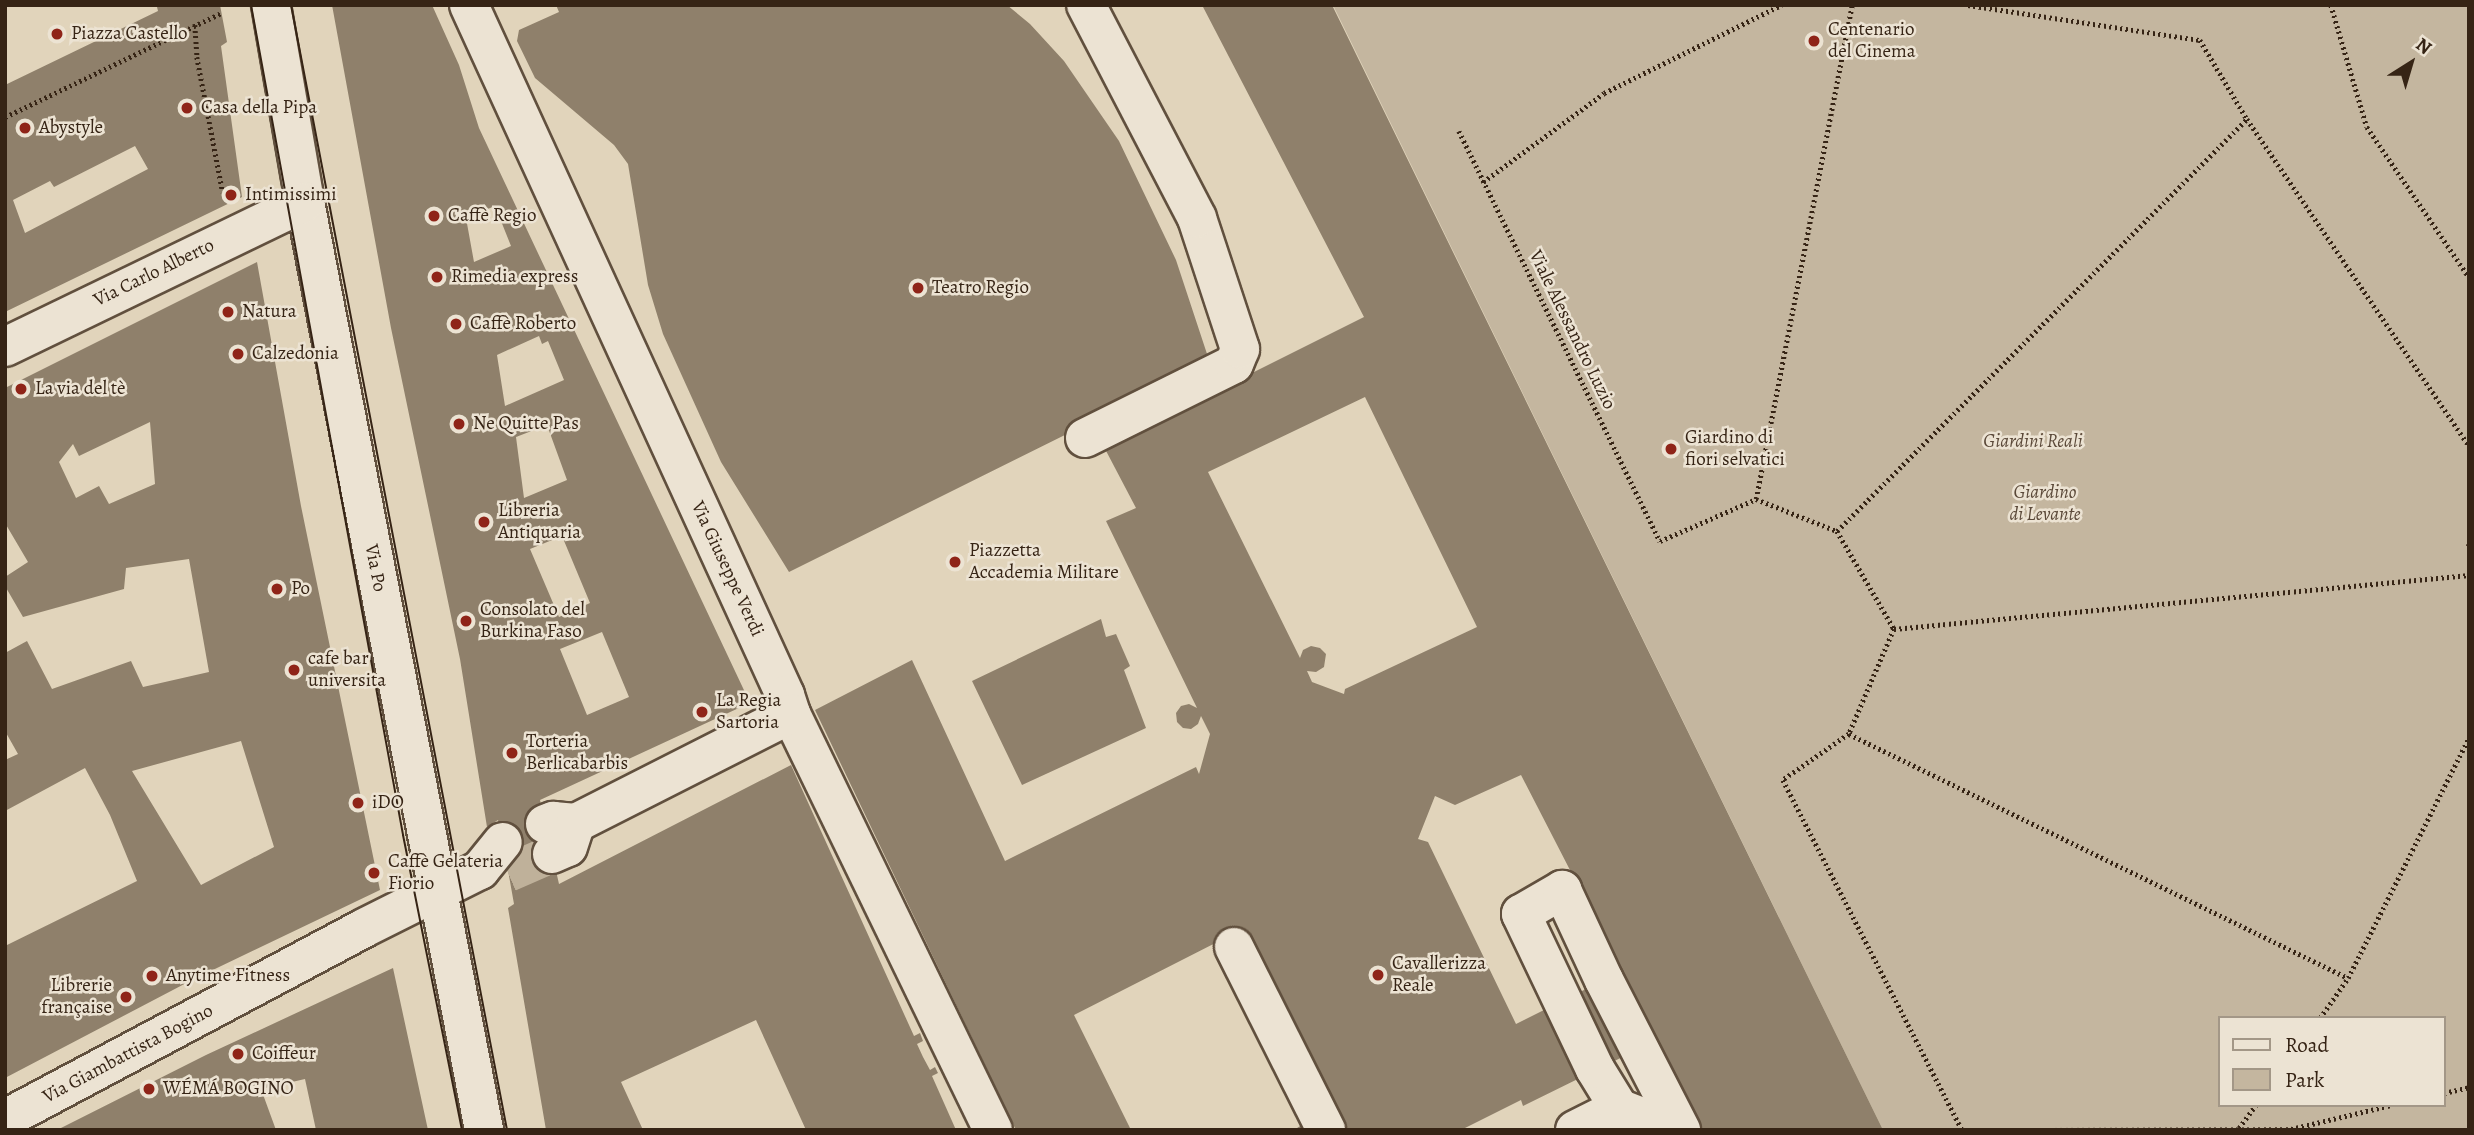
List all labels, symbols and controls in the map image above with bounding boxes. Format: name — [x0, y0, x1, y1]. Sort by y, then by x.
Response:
place label: Centenario del Cinema — [1828, 19, 1916, 63]
place label: Piazza Castello — [71, 23, 187, 45]
marker: Piazza Castello — [49, 26, 65, 42]
north arrow — [2376, 28, 2446, 98]
text: N — [2410, 32, 2437, 61]
marker: Centenario del Cinema — [1806, 33, 1822, 49]
place label: Casa della Pipa — [201, 97, 317, 119]
marker: Casa della Pipa — [179, 100, 195, 116]
place label: Abystyle — [39, 117, 103, 139]
marker: Abystyle — [17, 120, 33, 136]
place label: Intimissimi — [245, 184, 337, 206]
marker: Intimissimi — [223, 187, 239, 203]
place label: Caffè Regio — [448, 205, 536, 227]
marker: Caffè Regio — [426, 208, 442, 224]
street label: Via Carlo Alberto — [90, 234, 218, 312]
street label: Viale Alessandro Luzio — [1524, 247, 1620, 413]
place label: Rimedia express — [451, 266, 578, 288]
marker: Rimedia express — [429, 269, 445, 285]
place label: Teatro Regio — [932, 277, 1029, 299]
marker: Teatro Regio — [910, 280, 926, 296]
place label: Natura — [242, 301, 297, 323]
marker: Natura — [220, 304, 236, 320]
place label: Caffè Roberto — [470, 313, 576, 335]
marker: Caffè Roberto — [448, 316, 464, 332]
place label: Calzedonia — [252, 343, 339, 365]
marker: Calzedonia — [230, 346, 246, 362]
place label: La via del tè — [35, 378, 126, 400]
marker: La via del tè — [13, 381, 29, 397]
place label: Ne Quitte Pas — [473, 413, 579, 435]
marker: Ne Quitte Pas — [451, 416, 467, 432]
place label: Giardino di fiori selvatici — [1685, 427, 1785, 471]
park label: Giardini Reali — [1983, 431, 2083, 453]
marker: Giardino di fiori selvatici — [1663, 441, 1679, 457]
park label: Giardino di Levante — [2010, 482, 2080, 526]
street label: Via Giuseppe Verdi — [686, 498, 768, 640]
place label: Libreria Antiquaria — [498, 500, 581, 544]
marker: Libreria Antiquaria — [476, 514, 492, 530]
place label: Piazzetta Accademia Militare — [969, 540, 1119, 584]
street label: Via Po — [359, 542, 391, 594]
marker: Piazzetta Accademia Militare — [947, 554, 963, 570]
place label: Po — [291, 578, 310, 600]
marker: Po — [269, 581, 285, 597]
place label: Consolato del Burkina Faso — [480, 599, 585, 643]
marker: Consolato del Burkina Faso — [458, 613, 474, 629]
place label: cafe bar universita — [308, 648, 386, 692]
marker: cafe bar universita — [286, 662, 302, 678]
place label: La Regia Sartoria — [716, 690, 781, 734]
marker: La Regia Sartoria — [694, 704, 710, 720]
place label: Torteria Berlicabarbis — [526, 731, 628, 775]
marker: Torteria Berlicabarbis — [504, 745, 520, 761]
place label: iDO — [372, 792, 404, 814]
marker: iDO — [350, 795, 366, 811]
place label: Caffè Gelateria Fiorio — [388, 851, 503, 895]
marker: Caffè Gelateria Fiorio — [366, 865, 382, 881]
place label: Cavallerizza Reale — [1392, 953, 1486, 997]
place label: Anytime Fitness — [166, 965, 290, 987]
marker: Cavallerizza Reale — [1370, 967, 1386, 983]
marker: Anytime Fitness — [144, 968, 160, 984]
place label: Librerie française — [41, 975, 112, 1019]
marker: Librerie française — [118, 989, 134, 1005]
street label: Via Giambattista Bogino — [39, 999, 217, 1109]
legend — [2218, 1016, 2446, 1107]
text: Road — [2285, 1031, 2329, 1059]
place label: Coiffeur — [252, 1043, 316, 1065]
marker: Coiffeur — [230, 1046, 246, 1062]
text: Park — [2285, 1066, 2324, 1094]
place label: WÉMÁ BOGINO — [163, 1078, 294, 1100]
marker: WÉMÁ BOGINO — [141, 1081, 157, 1097]

